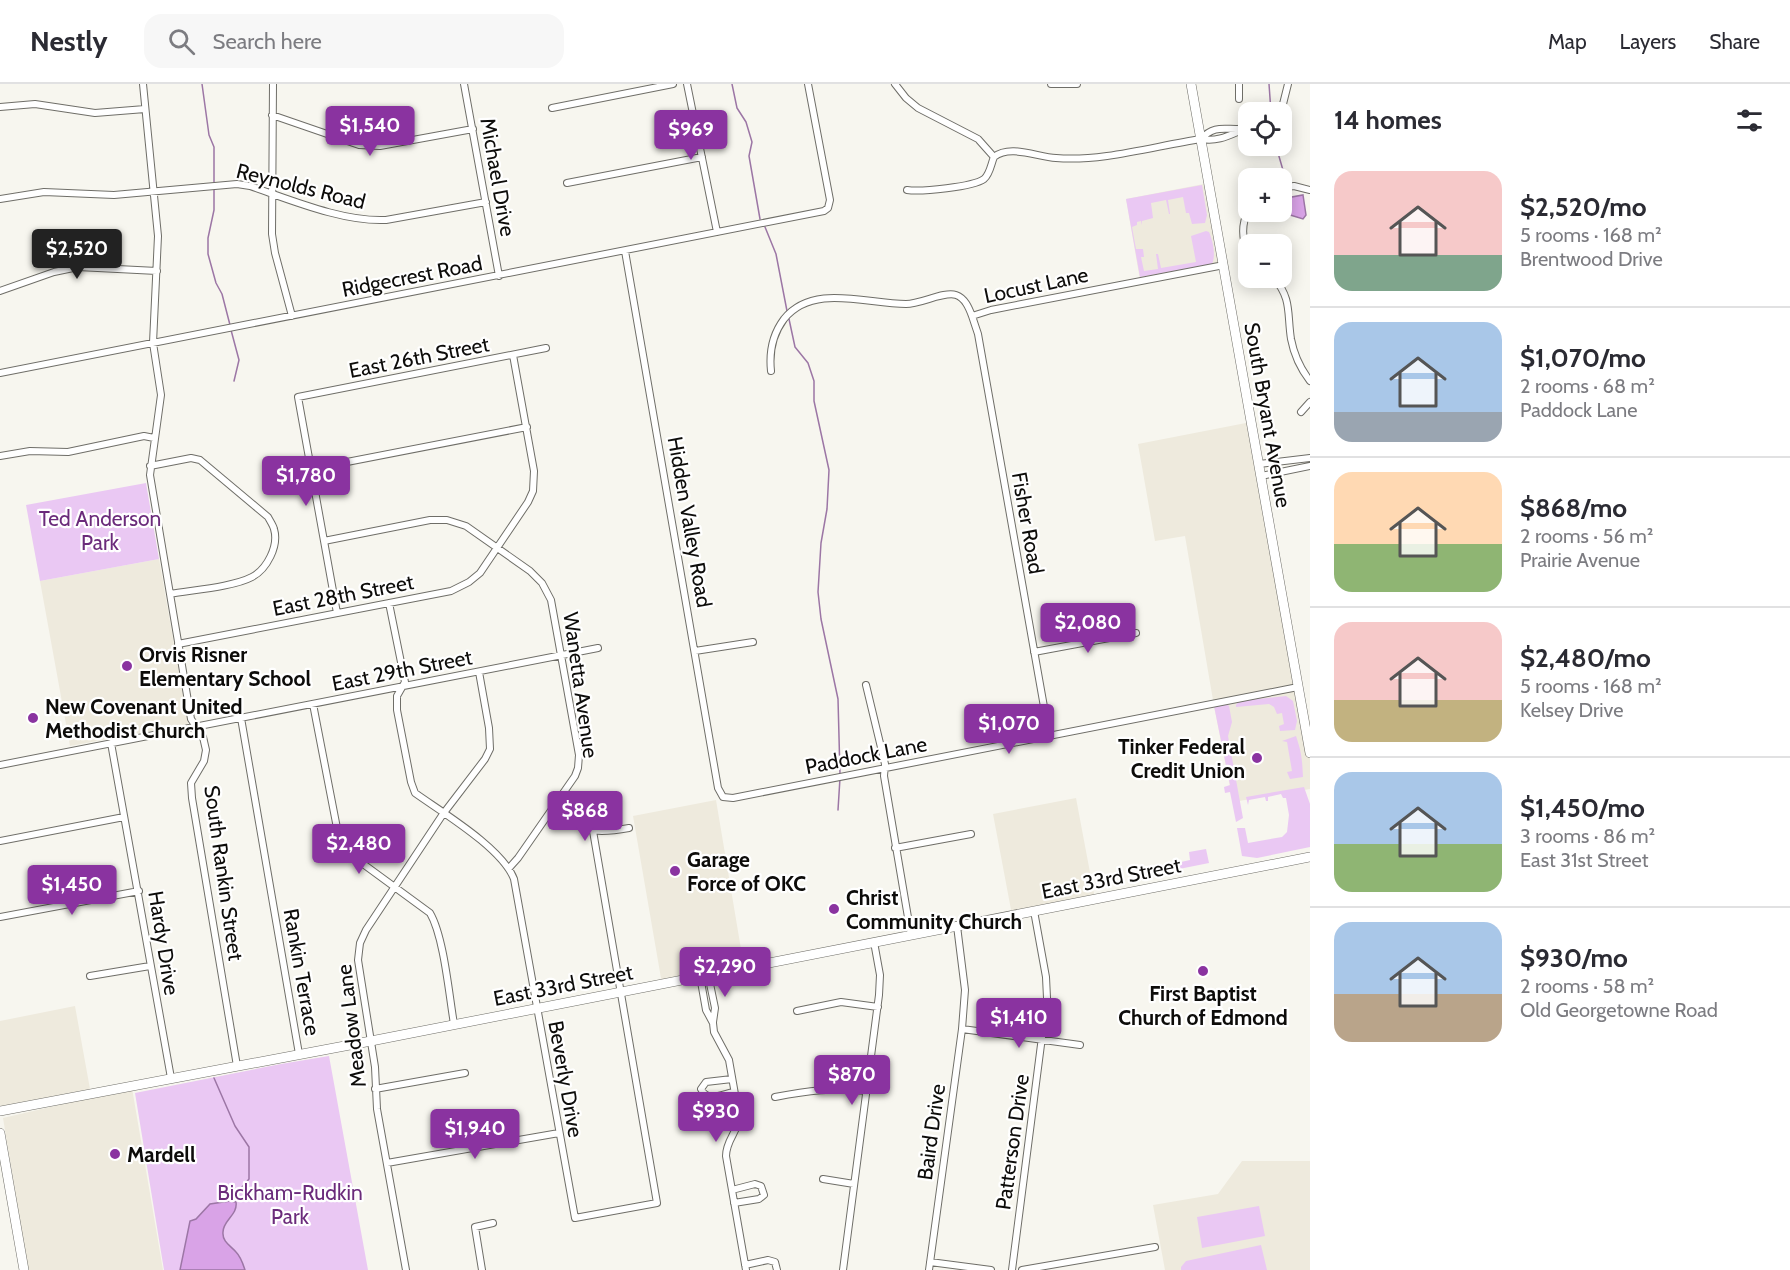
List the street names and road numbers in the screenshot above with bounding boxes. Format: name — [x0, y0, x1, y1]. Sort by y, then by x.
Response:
street label: Michael Drive — [475, 116, 521, 238]
street label: Reynolds Road — [234, 158, 368, 214]
street label: Ridgecrest Road — [340, 250, 484, 302]
street label: Locust Lane — [982, 262, 1091, 308]
street label: South Bryant Avenue — [1239, 320, 1297, 510]
street label: East 26th Street — [347, 331, 491, 383]
street label: Hidden Valley Road — [663, 435, 717, 609]
street label: Fisher Road — [1007, 470, 1049, 576]
street label: East 28th Street — [270, 569, 416, 621]
street label: Wanetta Avenue — [558, 610, 604, 760]
street label: East 29th Street — [330, 644, 474, 696]
street label: Paddock Lane — [803, 731, 929, 779]
street label: South Rankin Street — [199, 784, 249, 962]
street label: East 33rd Street — [1039, 852, 1183, 904]
street label: Hardy Drive — [143, 889, 185, 997]
street label: Rankin Terrace — [279, 907, 325, 1038]
street label: East 33rd Street — [491, 959, 635, 1011]
street label: Meadow Lane — [331, 963, 371, 1089]
street label: Beverly Drive — [543, 1019, 589, 1140]
street label: Patterson Drive — [990, 1072, 1034, 1212]
street label: Baird Drive — [912, 1082, 950, 1182]

